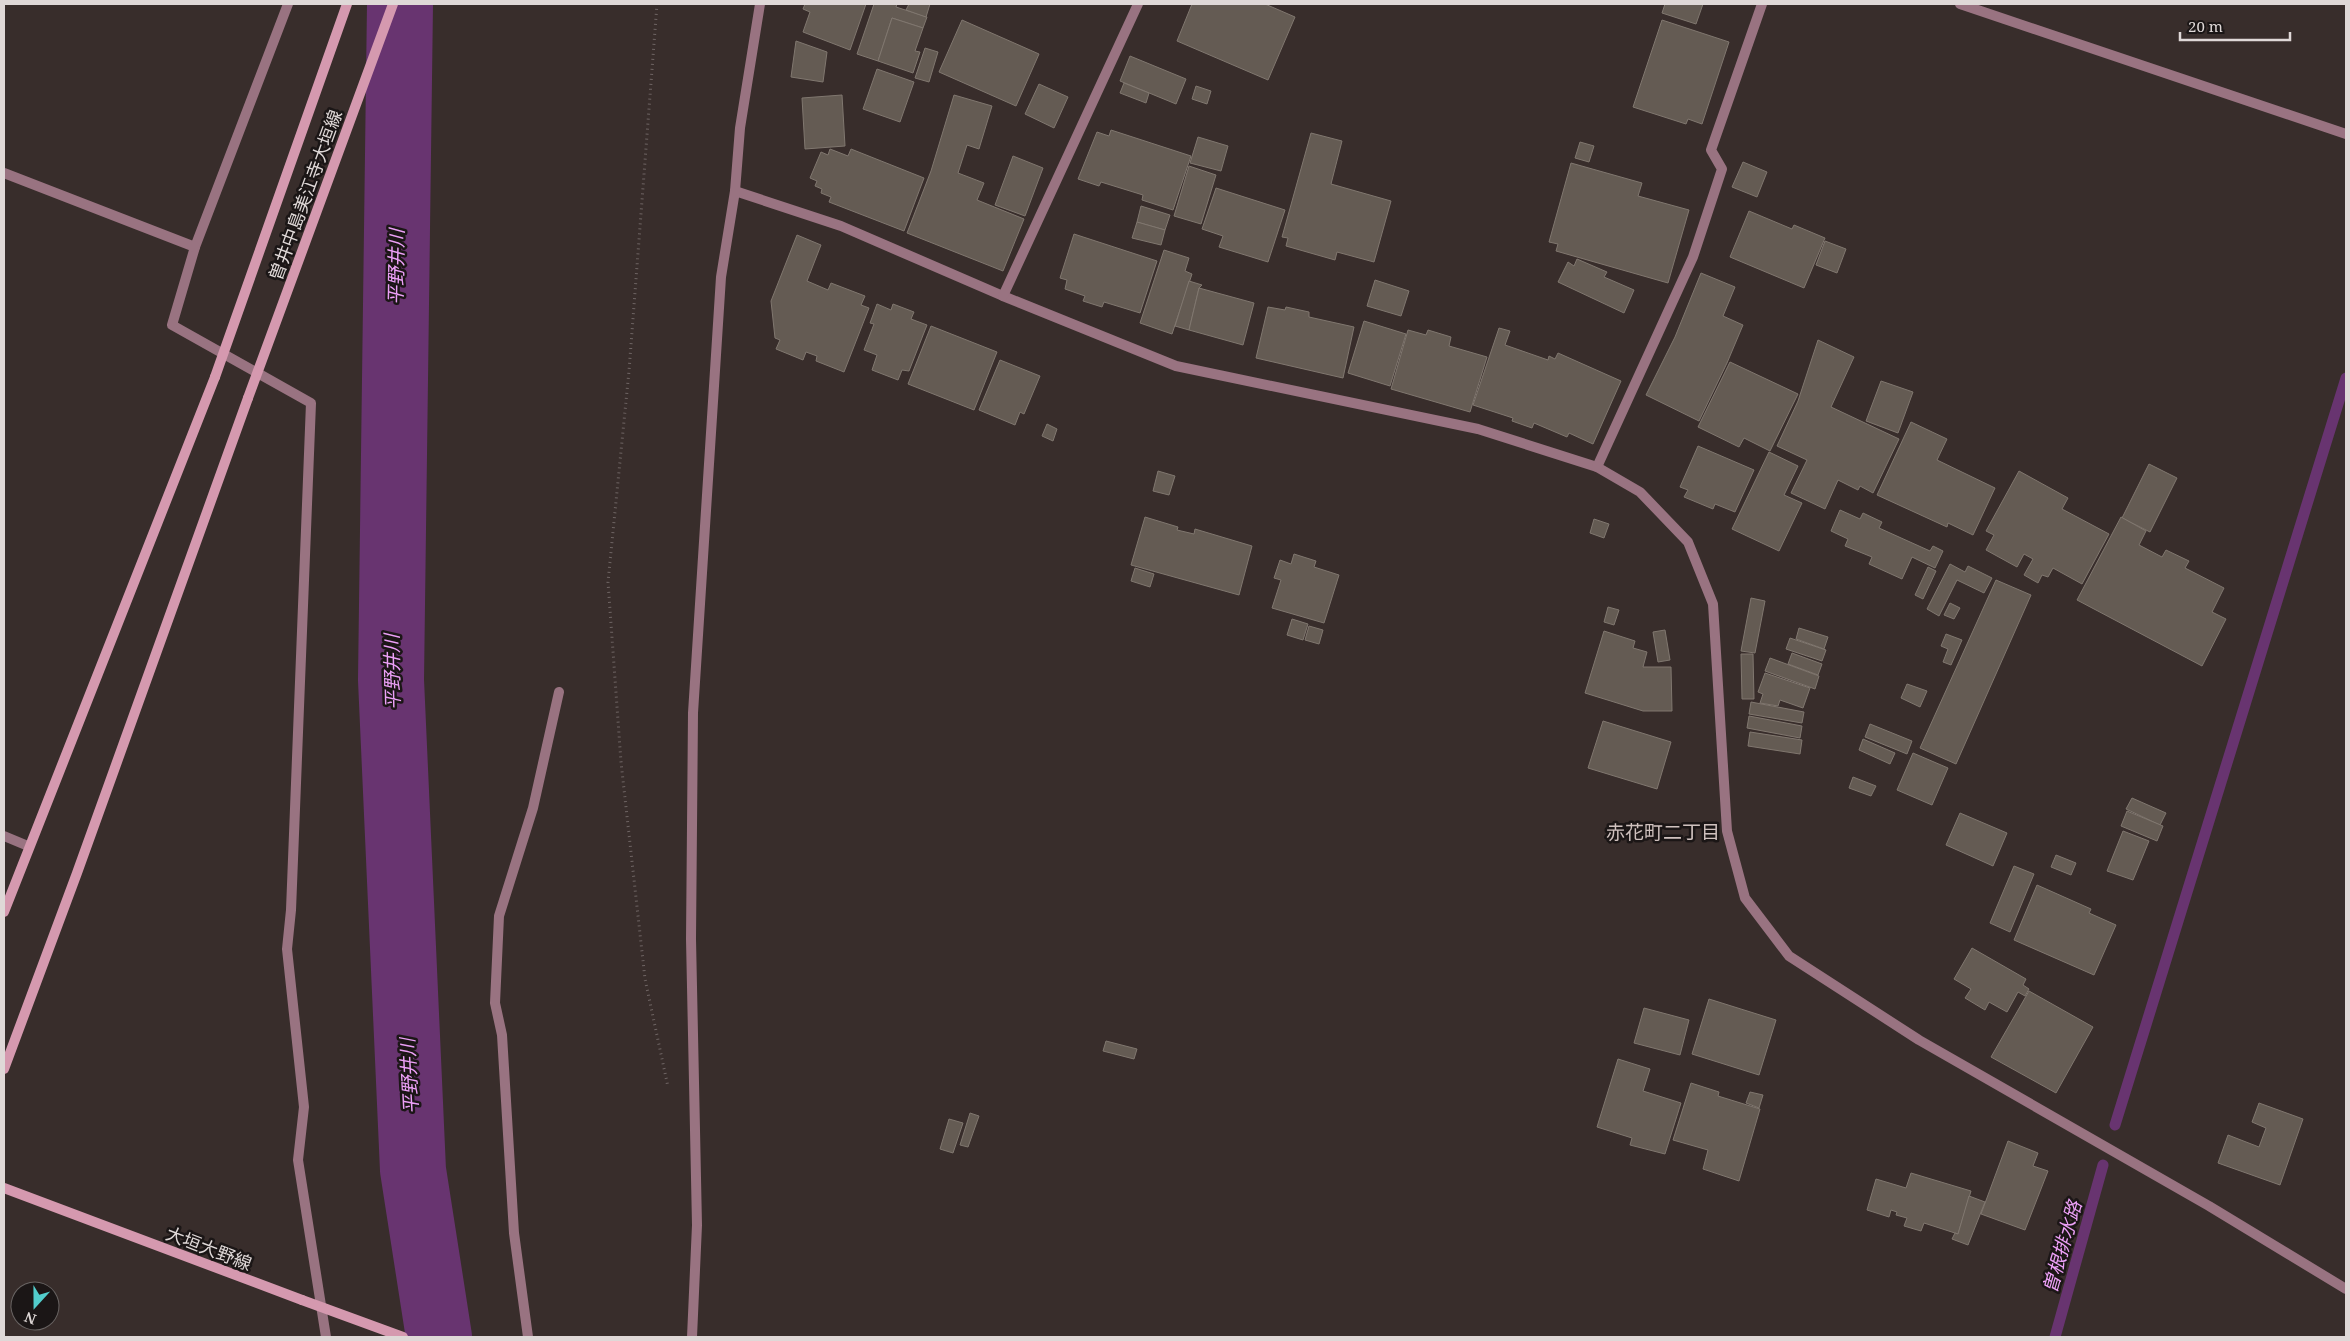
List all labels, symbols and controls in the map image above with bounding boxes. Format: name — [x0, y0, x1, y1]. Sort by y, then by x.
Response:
scale bar — [2180, 10, 2290, 42]
text: 20 m — [2188, 16, 2223, 36]
street label: 曽井中島美江寺大垣線 — [263, 106, 347, 284]
water label: 平野井川 — [382, 227, 410, 305]
water label: 平野井川 — [378, 632, 406, 710]
district label: 赤花町二丁目 — [1606, 819, 1720, 845]
water label: 平野井川 — [394, 1035, 424, 1115]
water label: 曽根排水路 — [2036, 1196, 2088, 1296]
street label: 大垣大野線 — [163, 1221, 255, 1275]
north arrow — [10, 1281, 60, 1331]
text: N — [22, 1308, 39, 1329]

